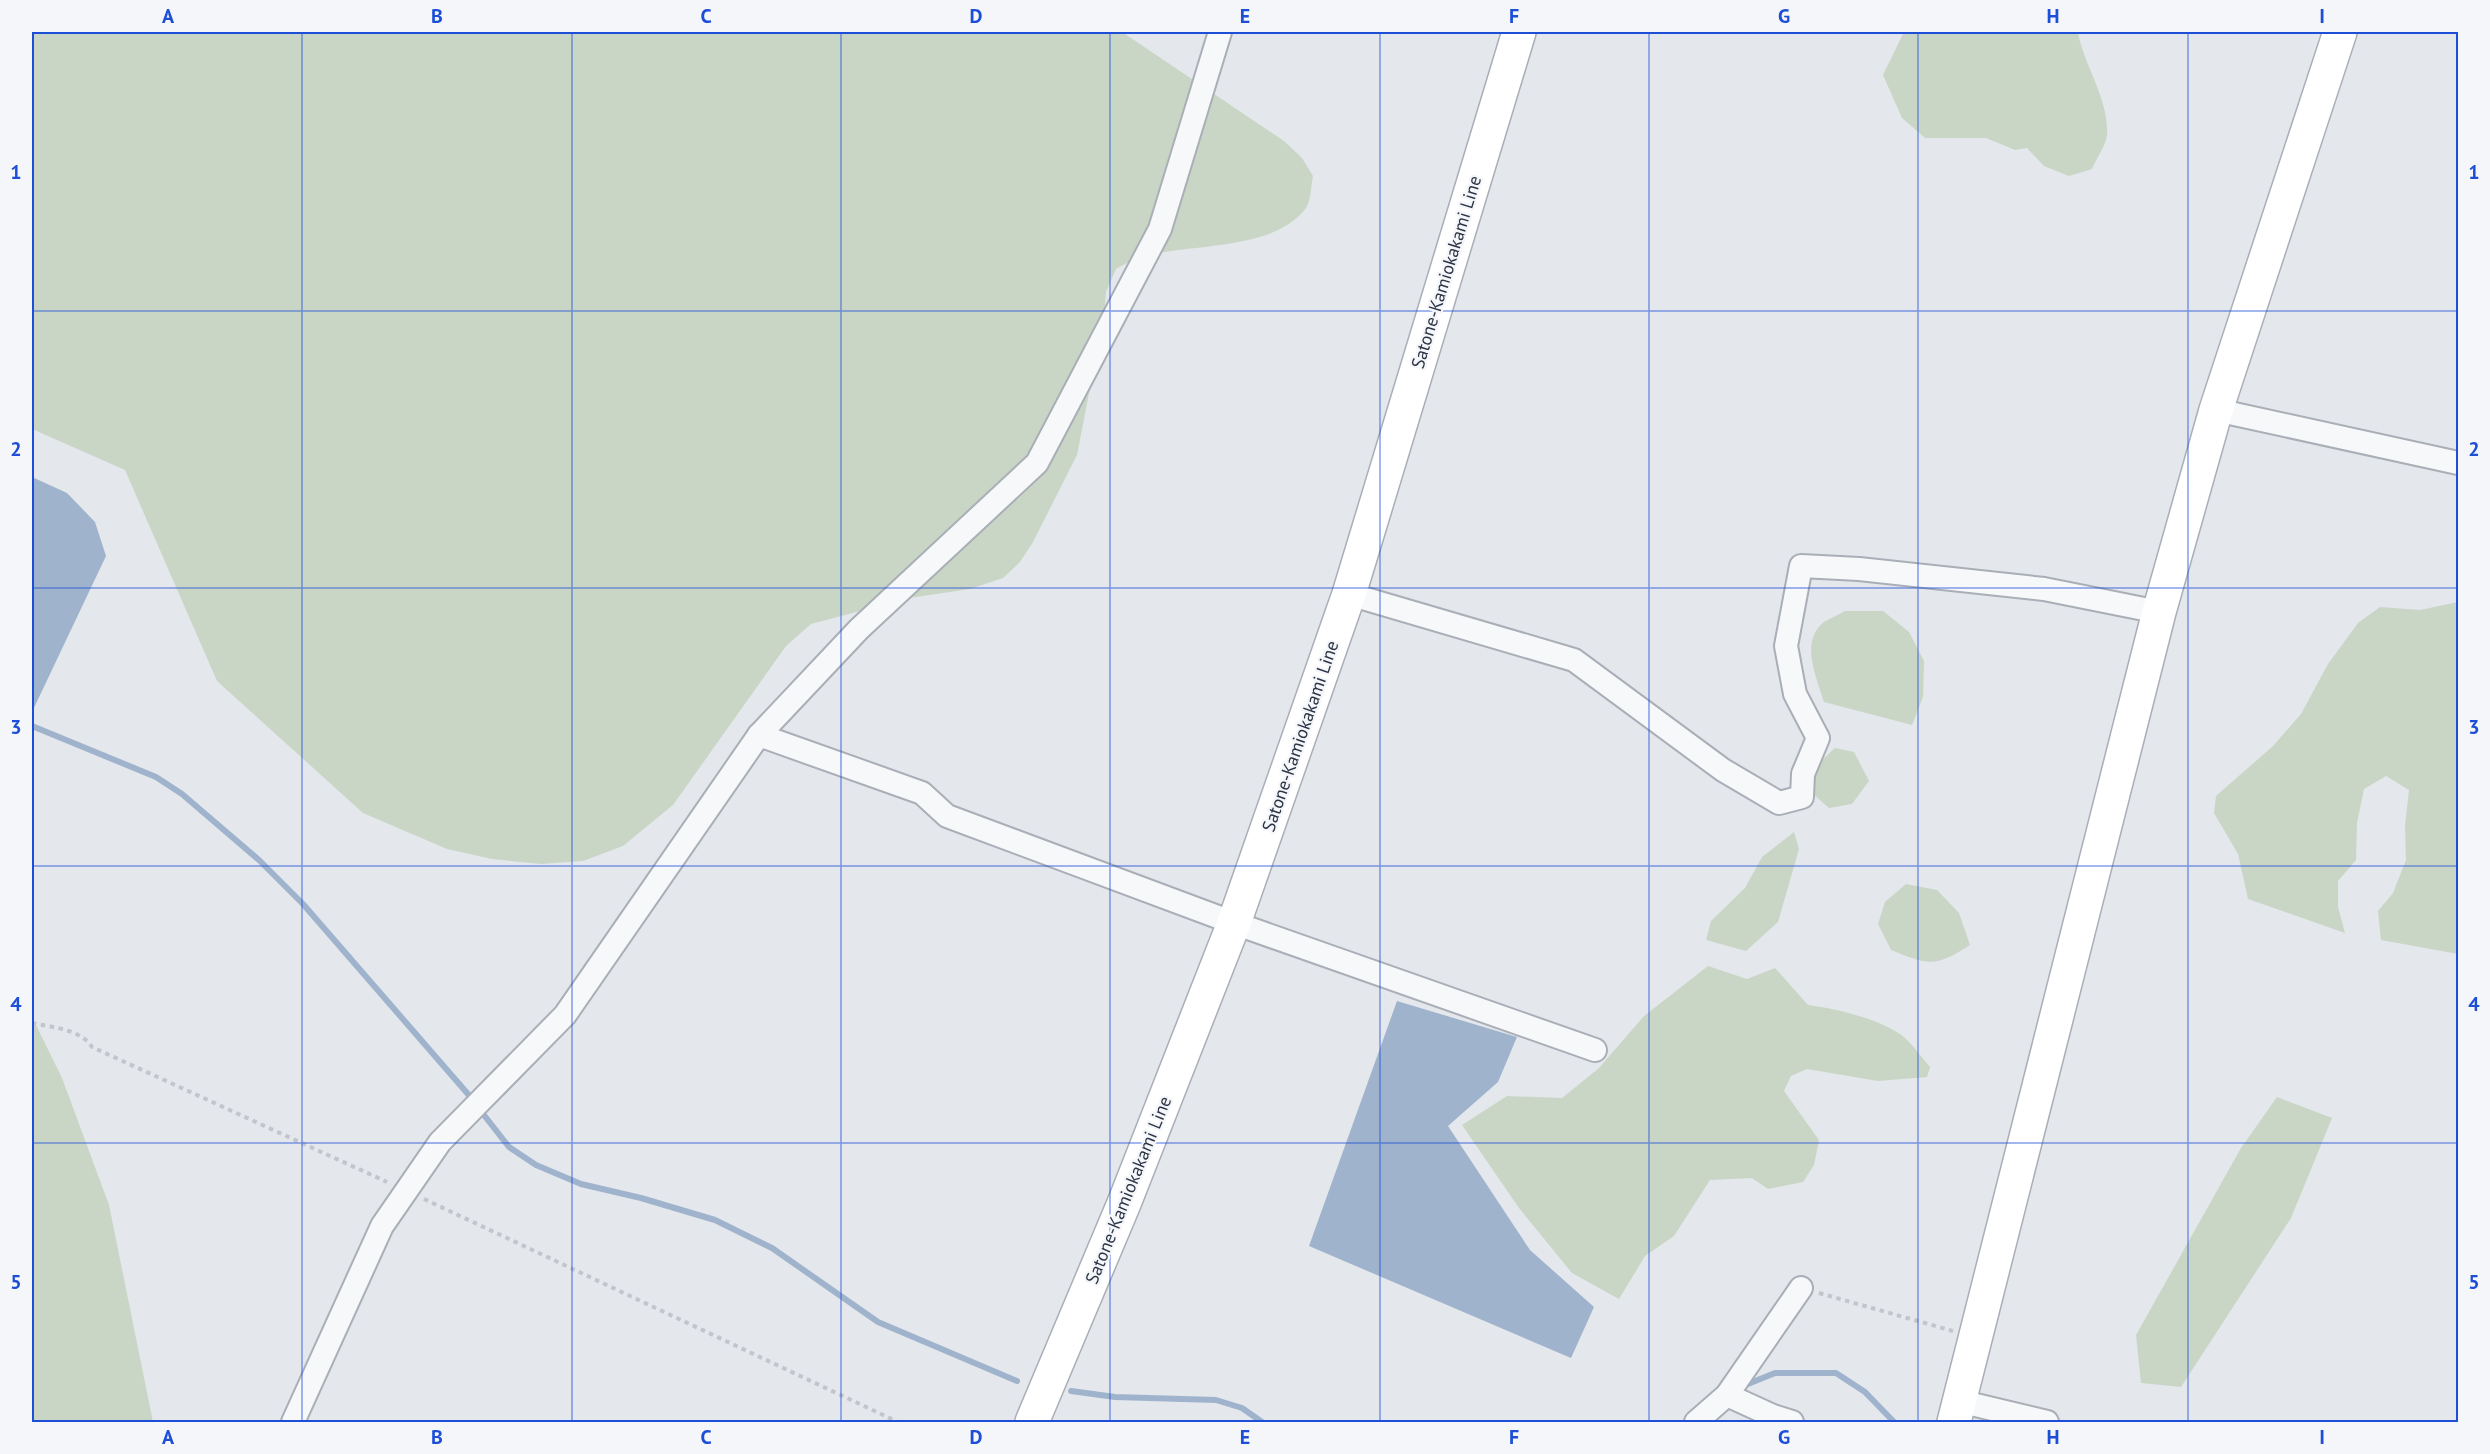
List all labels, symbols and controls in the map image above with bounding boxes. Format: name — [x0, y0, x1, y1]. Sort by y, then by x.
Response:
text: A — [162, 3, 175, 29]
text: B — [431, 3, 443, 29]
text: C — [700, 3, 712, 29]
text: D — [970, 3, 983, 29]
text: E — [1240, 3, 1250, 29]
text: F — [1509, 3, 1519, 29]
text: G — [1778, 3, 1790, 29]
text: H — [2046, 3, 2060, 29]
text: I — [2319, 3, 2325, 29]
text: 1 — [10, 159, 22, 185]
text: 1 — [2468, 159, 2480, 185]
street label: Satone-Kamiokakami Line — [1406, 173, 1486, 371]
text: 2 — [10, 436, 22, 462]
text: 2 — [2468, 436, 2480, 462]
street label: Satone-Kamiokakami Line — [1256, 637, 1344, 835]
text: 3 — [10, 714, 22, 740]
text: 3 — [2468, 714, 2480, 740]
text: 4 — [10, 991, 22, 1017]
text: 4 — [2468, 991, 2480, 1017]
street label: Satone-Kamiokakami Line — [1080, 1093, 1176, 1287]
text: 5 — [10, 1269, 22, 1295]
text: 5 — [2468, 1269, 2480, 1295]
text: A — [162, 1424, 175, 1450]
text: B — [431, 1424, 443, 1450]
text: C — [700, 1424, 712, 1450]
text: D — [970, 1424, 983, 1450]
text: E — [1240, 1424, 1250, 1450]
text: F — [1509, 1424, 1519, 1450]
text: G — [1778, 1424, 1790, 1450]
text: H — [2046, 1424, 2060, 1450]
text: I — [2319, 1424, 2325, 1450]

